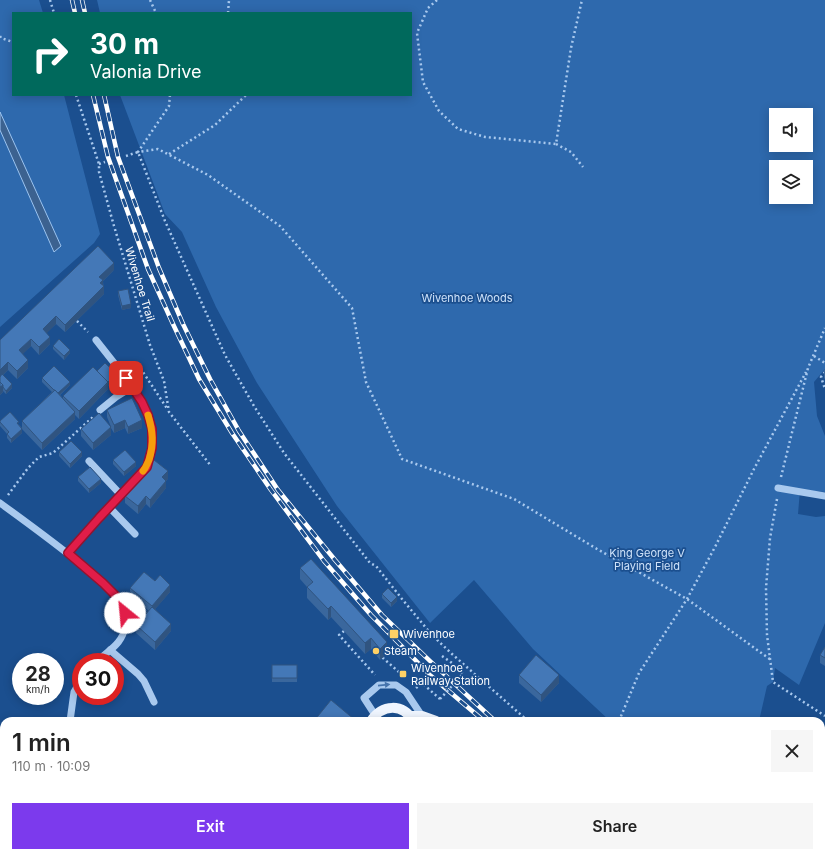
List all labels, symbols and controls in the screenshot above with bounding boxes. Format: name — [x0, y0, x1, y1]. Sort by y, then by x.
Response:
text: 30 m — [90, 27, 159, 61]
icon: right — [24, 28, 76, 80]
text: Valonia Drive — [90, 61, 202, 82]
map controls — [769, 108, 813, 204]
button: sound — [769, 108, 813, 152]
button: layers — [769, 160, 813, 204]
street label: Wivenhoe Trail — [122, 245, 158, 323]
park label: Wivenhoe Woods — [421, 291, 513, 305]
pin — [109, 361, 143, 395]
icon: arrive — [115, 367, 137, 389]
park label: King George V Playing Field — [609, 546, 685, 573]
position arrow — [104, 592, 146, 634]
place label: Wivenhoe — [403, 627, 455, 641]
marker: Wivenhoe — [388, 628, 400, 640]
place label: Steam — [384, 644, 417, 658]
marker: Steam — [371, 646, 381, 656]
speed limit sign: 30 — [72, 653, 124, 705]
place label: Wivenhoe Railway Station — [411, 661, 490, 688]
text: 28 — [25, 662, 51, 686]
marker: Wivenhoe Railway Station — [398, 669, 408, 679]
one-way arrow — [378, 682, 390, 689]
text: km/h — [26, 683, 50, 695]
text: 1 min — [12, 728, 71, 757]
button: close — [771, 730, 813, 772]
text: 110 m · 10:09 — [12, 758, 90, 774]
button: Exit — [12, 803, 409, 849]
button: Share — [417, 803, 813, 849]

